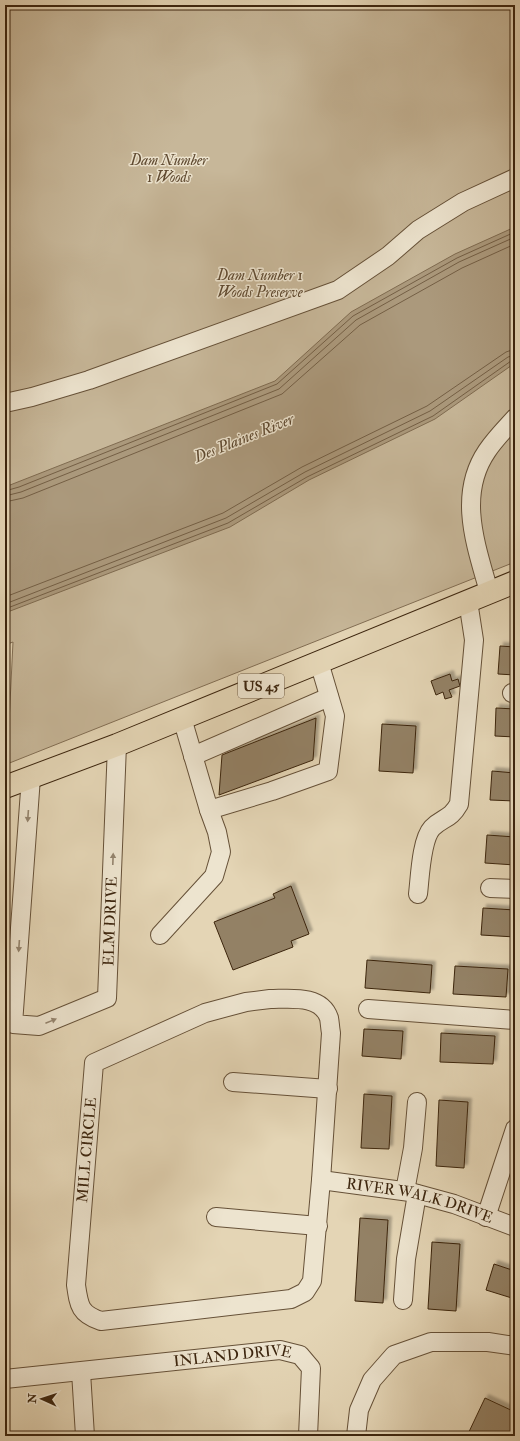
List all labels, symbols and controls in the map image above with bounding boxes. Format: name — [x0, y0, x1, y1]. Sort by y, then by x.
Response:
park label: Dam Number 1 Woods — [129, 151, 209, 187]
park label: Dam Number 1 Woods Preserve — [216, 266, 304, 302]
water label: Des Plaines River — [190, 409, 298, 467]
road number: US 45 — [238, 674, 284, 698]
one-way arrow — [25, 810, 32, 822]
one-way arrow — [109, 853, 116, 865]
street label: ELM DRIVE — [99, 876, 121, 966]
one-way arrow — [16, 939, 23, 952]
one-way arrow — [46, 1018, 58, 1024]
street label: MILL CIRCLE — [73, 1096, 101, 1203]
street label: RIVER WALK DRIVE — [345, 1174, 496, 1227]
street label: INLAND DRIVE — [172, 1340, 294, 1371]
north arrow — [22, 1379, 62, 1419]
text: N — [26, 1392, 39, 1405]

